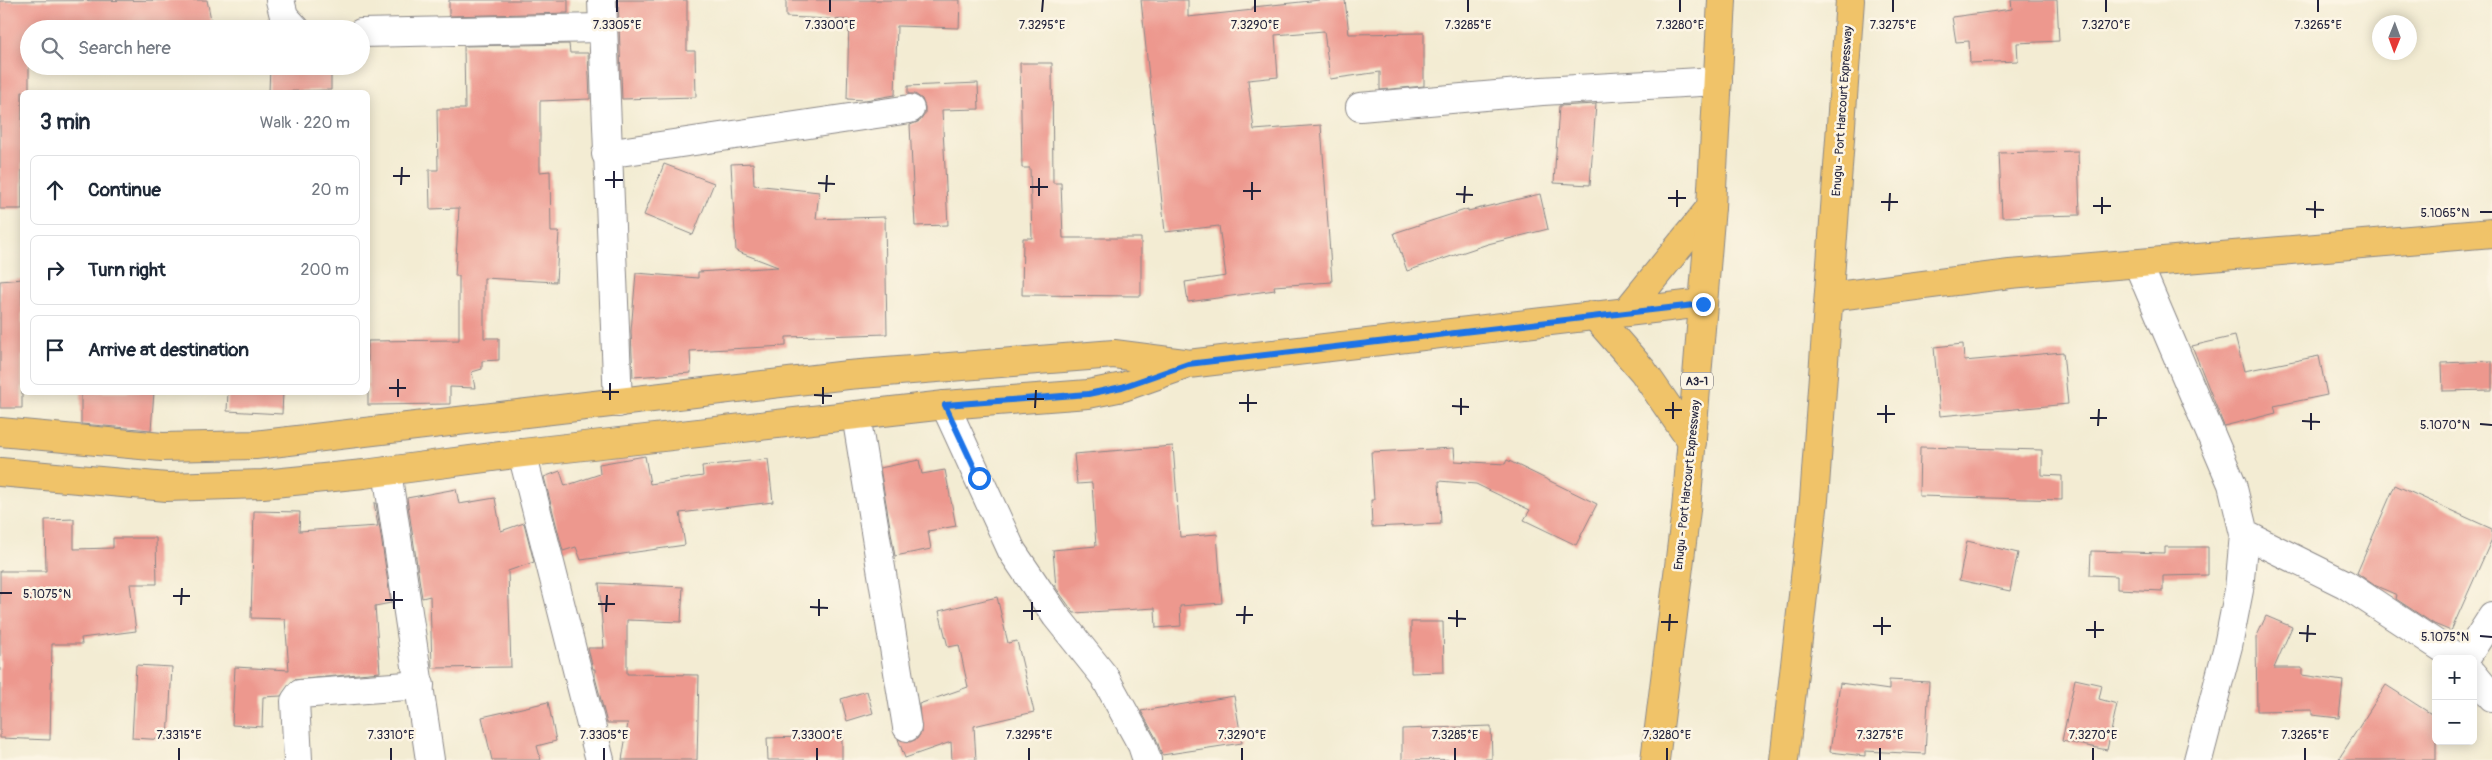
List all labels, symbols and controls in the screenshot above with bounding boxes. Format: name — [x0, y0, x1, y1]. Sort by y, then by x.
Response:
north arrow — [2372, 15, 2417, 60]
text: 7.3305°E — [593, 18, 641, 33]
text: 7.3300°E — [805, 18, 855, 33]
text: 7.3295°E — [1019, 18, 1065, 33]
text: 7.3290°E — [1231, 18, 1279, 33]
text: 7.3285°E — [1445, 18, 1491, 33]
text: 7.3280°E — [1656, 18, 1704, 33]
text: 7.3275°E — [1870, 18, 1916, 33]
text: 7.3270°E — [2082, 18, 2130, 33]
text: 7.3265°E — [2294, 18, 2342, 33]
search box — [20, 20, 370, 75]
street label: Enugu - Port Harcourt Expressway — [1829, 25, 1856, 197]
icon: search — [38, 34, 66, 62]
text: Search here — [78, 36, 171, 60]
text: 3 min — [40, 109, 90, 136]
text: Walk · 220 m — [260, 113, 350, 133]
icon: ahead — [41, 176, 69, 204]
text: Continue — [88, 178, 161, 202]
text: 20 m — [311, 180, 349, 200]
text: 5.1065°N — [2421, 206, 2469, 221]
icon: right — [41, 256, 69, 284]
text: Turn right — [88, 258, 166, 282]
text: 200 m — [301, 260, 349, 280]
route end — [1692, 293, 1715, 316]
icon: arrive — [41, 336, 69, 364]
text: Arrive at destination — [88, 338, 249, 362]
road number: A3-1 — [1681, 372, 1713, 390]
street label: Enugu - Port Harcourt Expressway — [1671, 399, 1704, 571]
text: 5.1070°N — [2420, 418, 2470, 433]
route start — [968, 467, 991, 490]
text: 5.1075°N — [23, 587, 71, 602]
text: 5.1075°N — [2421, 630, 2469, 645]
map controls — [2432, 655, 2477, 745]
button: + — [2432, 655, 2477, 700]
button: − — [2432, 700, 2477, 745]
text: 7.3315°E — [156, 728, 202, 743]
text: 7.3310°E — [368, 728, 414, 743]
text: 7.3305°E — [580, 728, 628, 743]
text: 7.3300°E — [792, 728, 842, 743]
text: 7.3295°E — [1006, 728, 1052, 743]
text: 7.3290°E — [1218, 728, 1266, 743]
text: 7.3285°E — [1432, 728, 1478, 743]
text: 7.3280°E — [1643, 728, 1691, 743]
text: 7.3275°E — [1857, 728, 1903, 743]
text: 7.3270°E — [2069, 728, 2117, 743]
text: 7.3265°E — [2281, 728, 2329, 743]

